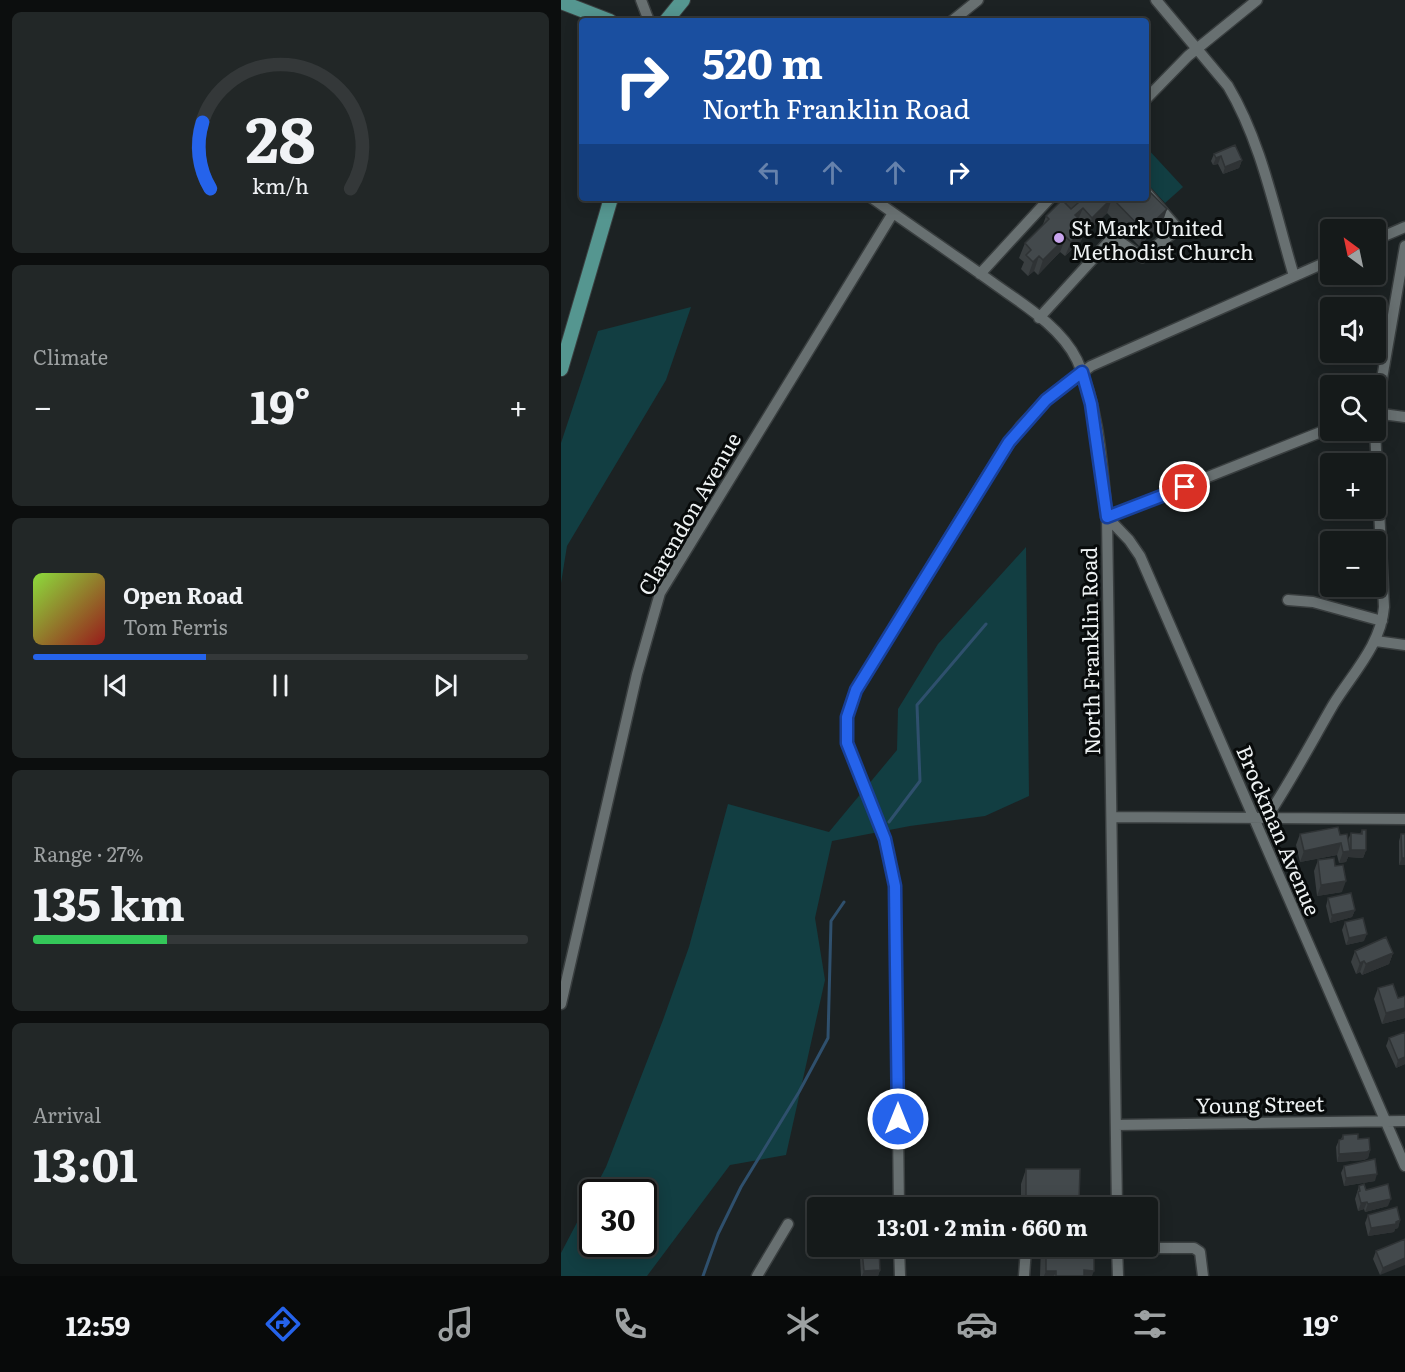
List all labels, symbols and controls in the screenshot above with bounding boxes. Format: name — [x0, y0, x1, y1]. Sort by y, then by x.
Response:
text: 520 m — [702, 30, 823, 92]
icon: right — [603, 42, 681, 120]
text: North Franklin Road — [702, 87, 970, 127]
text: 28 — [245, 91, 316, 183]
icon: left — [753, 156, 786, 189]
icon: ahead — [816, 156, 849, 189]
icon: ahead — [879, 156, 912, 189]
icon: right — [942, 156, 975, 189]
text: km/h — [252, 170, 309, 202]
place label: St Mark United Methodist Church — [1071, 211, 1254, 266]
north arrow — [1320, 219, 1386, 285]
map controls — [1320, 219, 1386, 597]
marker: St Mark United Methodist Church — [1052, 231, 1066, 245]
button: sound — [1320, 297, 1386, 363]
text: Climate — [33, 341, 108, 371]
text: 19° — [250, 371, 311, 438]
button: search — [1320, 375, 1386, 441]
text: − — [33, 380, 52, 429]
text: + — [509, 380, 528, 429]
street label: Clarendon Avenue — [629, 426, 747, 600]
button: + — [1320, 453, 1386, 519]
pin — [1159, 461, 1210, 512]
icon: arrive — [1168, 470, 1201, 503]
button: − — [1320, 531, 1386, 597]
street label: North Franklin Road — [1072, 546, 1106, 755]
text: Open Road — [123, 578, 243, 611]
text: Tom Ferris — [123, 611, 228, 641]
icon: previous — [99, 669, 132, 702]
icon: pause — [264, 669, 297, 702]
icon: next — [429, 669, 462, 702]
street label: Brockman Avenue — [1230, 740, 1330, 920]
text: Range · 27% — [33, 838, 144, 868]
text: 135 km — [33, 868, 185, 935]
street label: Young Street — [1196, 1086, 1325, 1120]
position arrow — [866, 1087, 930, 1151]
text: Arrival — [33, 1099, 101, 1129]
text: 13:01 — [33, 1129, 138, 1196]
speed limit sign: 30 — [579, 1179, 657, 1257]
text: 13:01 · 2 min · 660 m — [877, 1210, 1088, 1243]
icon: directions — [262, 1303, 304, 1345]
icon: music — [435, 1303, 477, 1345]
icon: phone — [609, 1303, 651, 1345]
icon: climate — [782, 1303, 824, 1345]
icon: car — [956, 1303, 998, 1345]
icon: filters — [1129, 1303, 1171, 1345]
text: 12:59 — [66, 1304, 130, 1344]
text: 19° — [1303, 1304, 1339, 1344]

